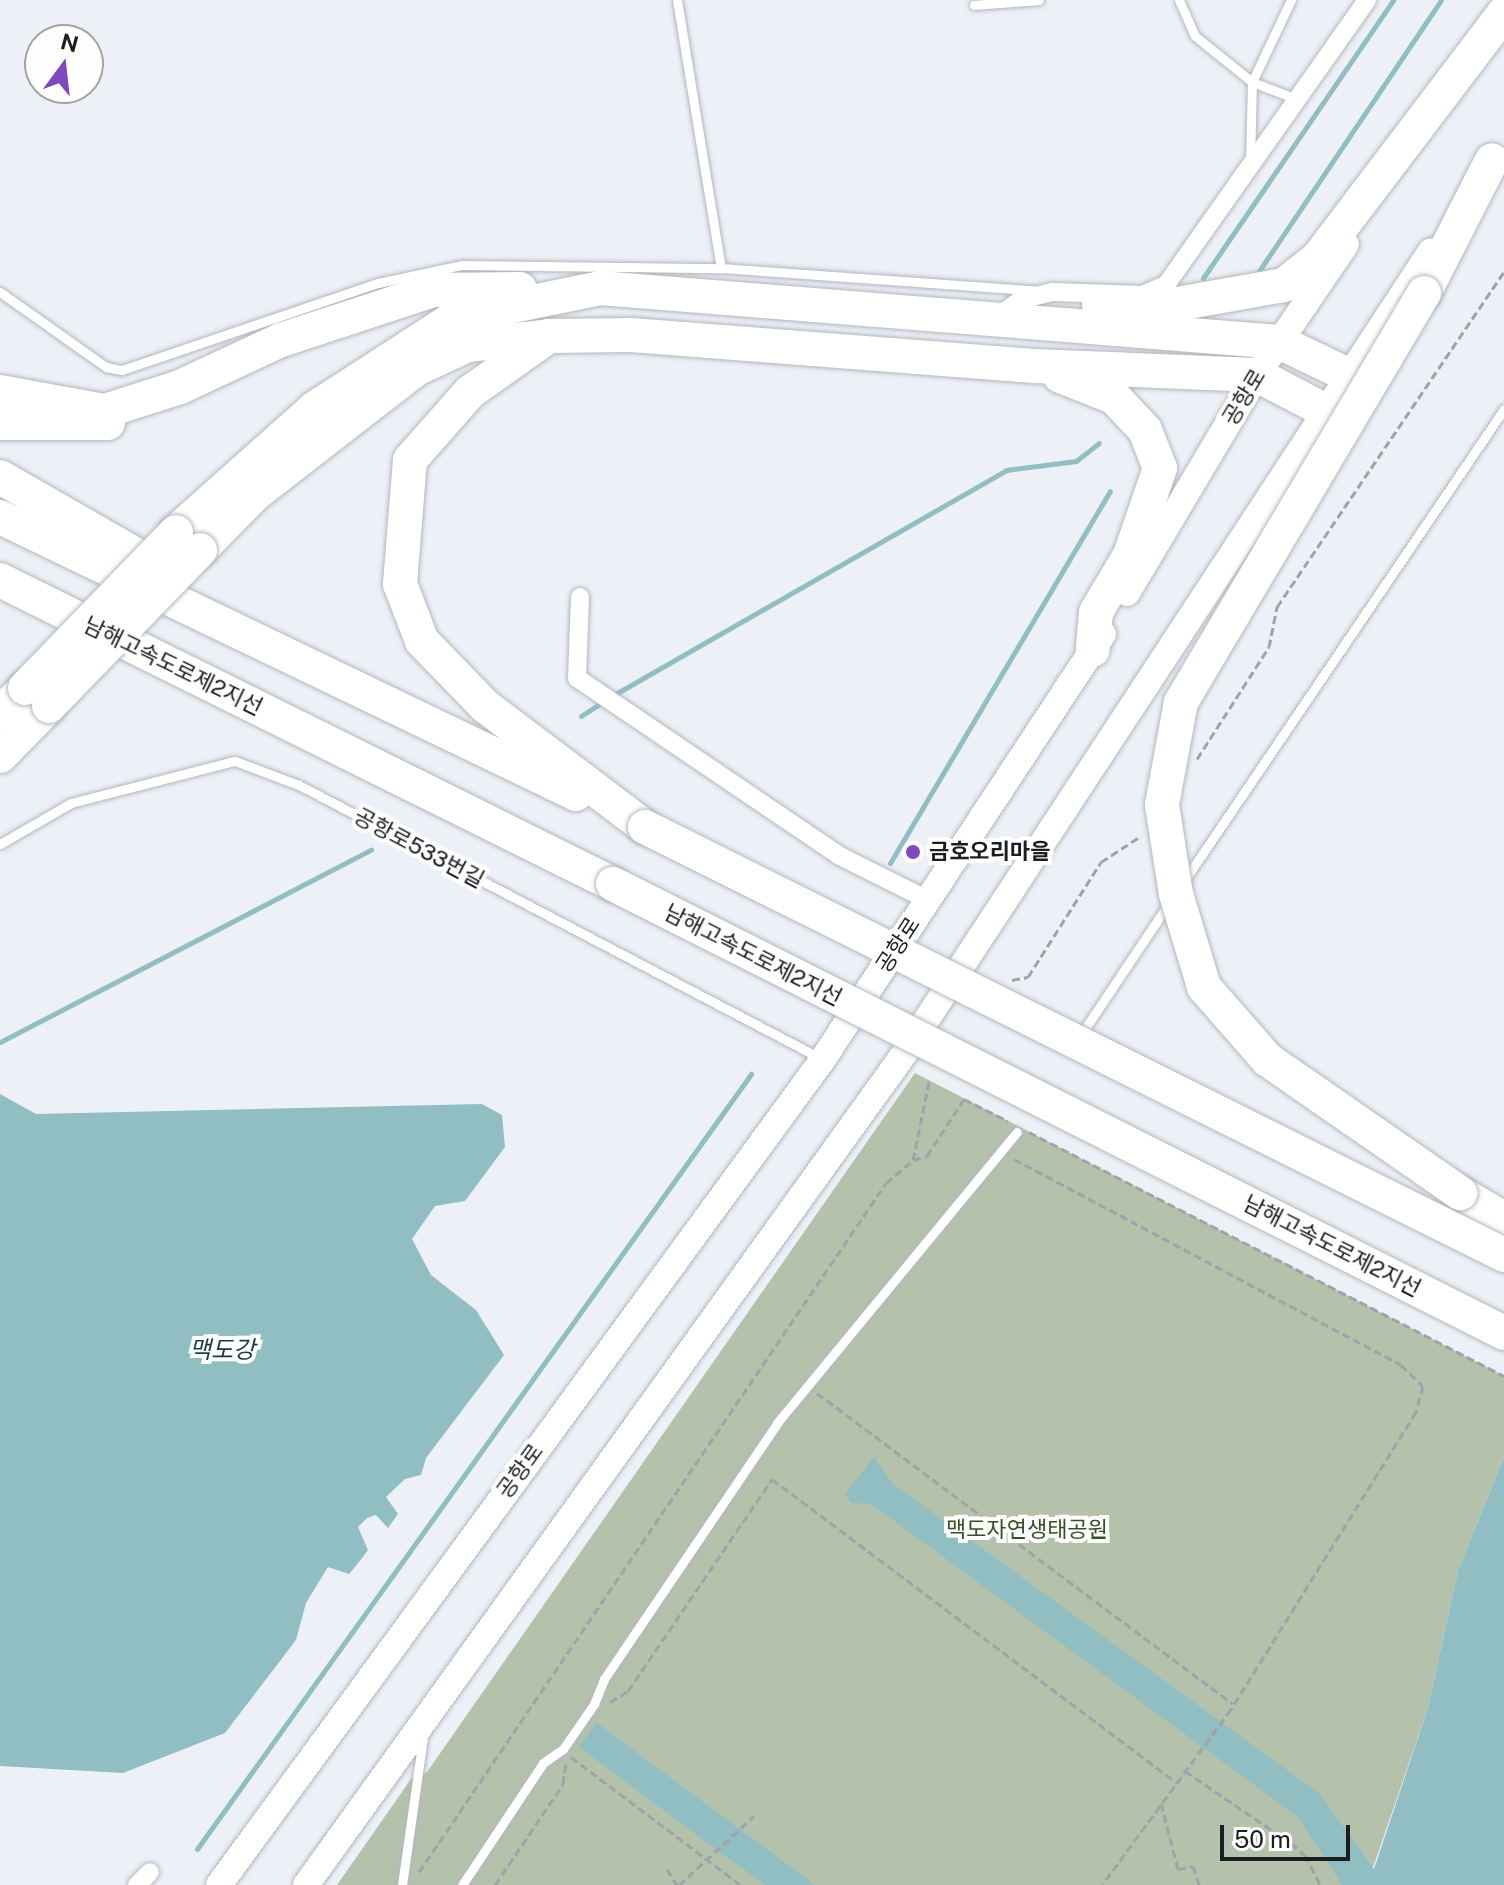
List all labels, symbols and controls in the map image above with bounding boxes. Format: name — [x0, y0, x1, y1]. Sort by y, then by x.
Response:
north arrow — [24, 24, 104, 104]
text: N — [58, 28, 81, 58]
street label: 공항로 — [1217, 364, 1271, 430]
street label: 남해고속도로제2지선 — [79, 611, 267, 721]
street label: 공항로533번길 — [350, 803, 488, 893]
place label: 금호오리마을 — [929, 839, 1050, 865]
marker: 금호오리마을 — [904, 843, 922, 861]
street label: 남해고속도로제2지선 — [660, 899, 846, 1011]
street label: 공항로 — [870, 912, 926, 978]
street label: 남해고속도로제2지선 — [1239, 1190, 1425, 1302]
water label: 맥도강 — [189, 1336, 255, 1364]
street label: 공항로 — [491, 1439, 549, 1503]
park label: 맥도자연생태공원 — [946, 1517, 1108, 1543]
scale bar — [1224, 1809, 1354, 1859]
text: 50 m — [1234, 1825, 1291, 1853]

